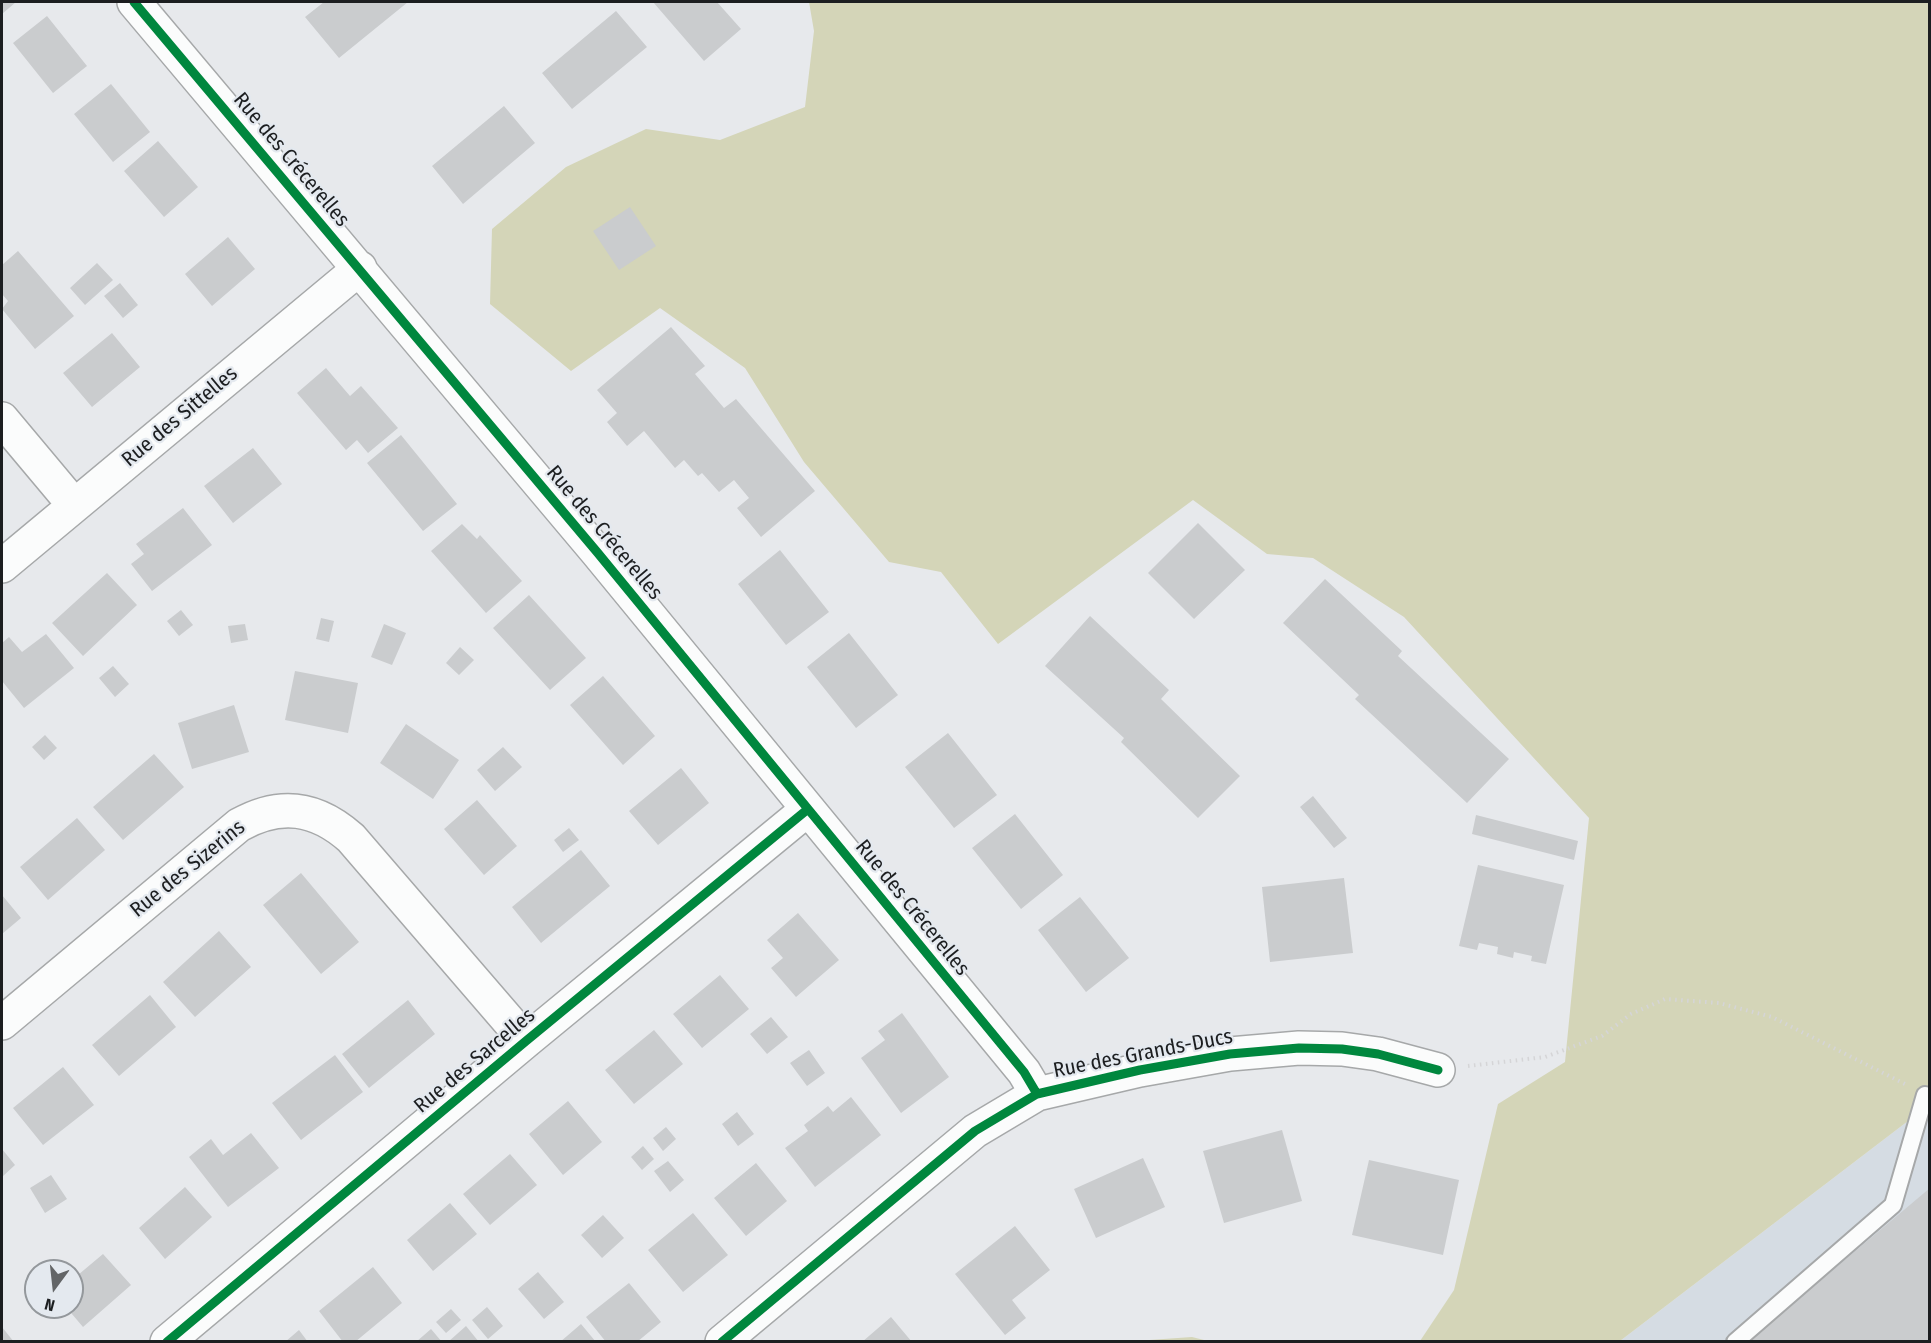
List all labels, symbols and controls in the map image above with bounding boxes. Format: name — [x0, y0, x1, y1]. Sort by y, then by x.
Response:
street label: Rue des Crécerelles — [228, 88, 354, 232]
street label: Rue des Sittelles — [117, 361, 243, 473]
street label: Rue des Crécerelles — [541, 461, 667, 605]
street label: Rue des Sizerins — [126, 815, 250, 923]
street label: Rue des Crécerelles — [850, 835, 974, 981]
street label: Rue des Sarcelles — [409, 1003, 541, 1119]
street label: Rue des Grands-Ducs — [1051, 1024, 1235, 1084]
north arrow — [24, 1259, 84, 1319]
text: N — [43, 1295, 57, 1315]

